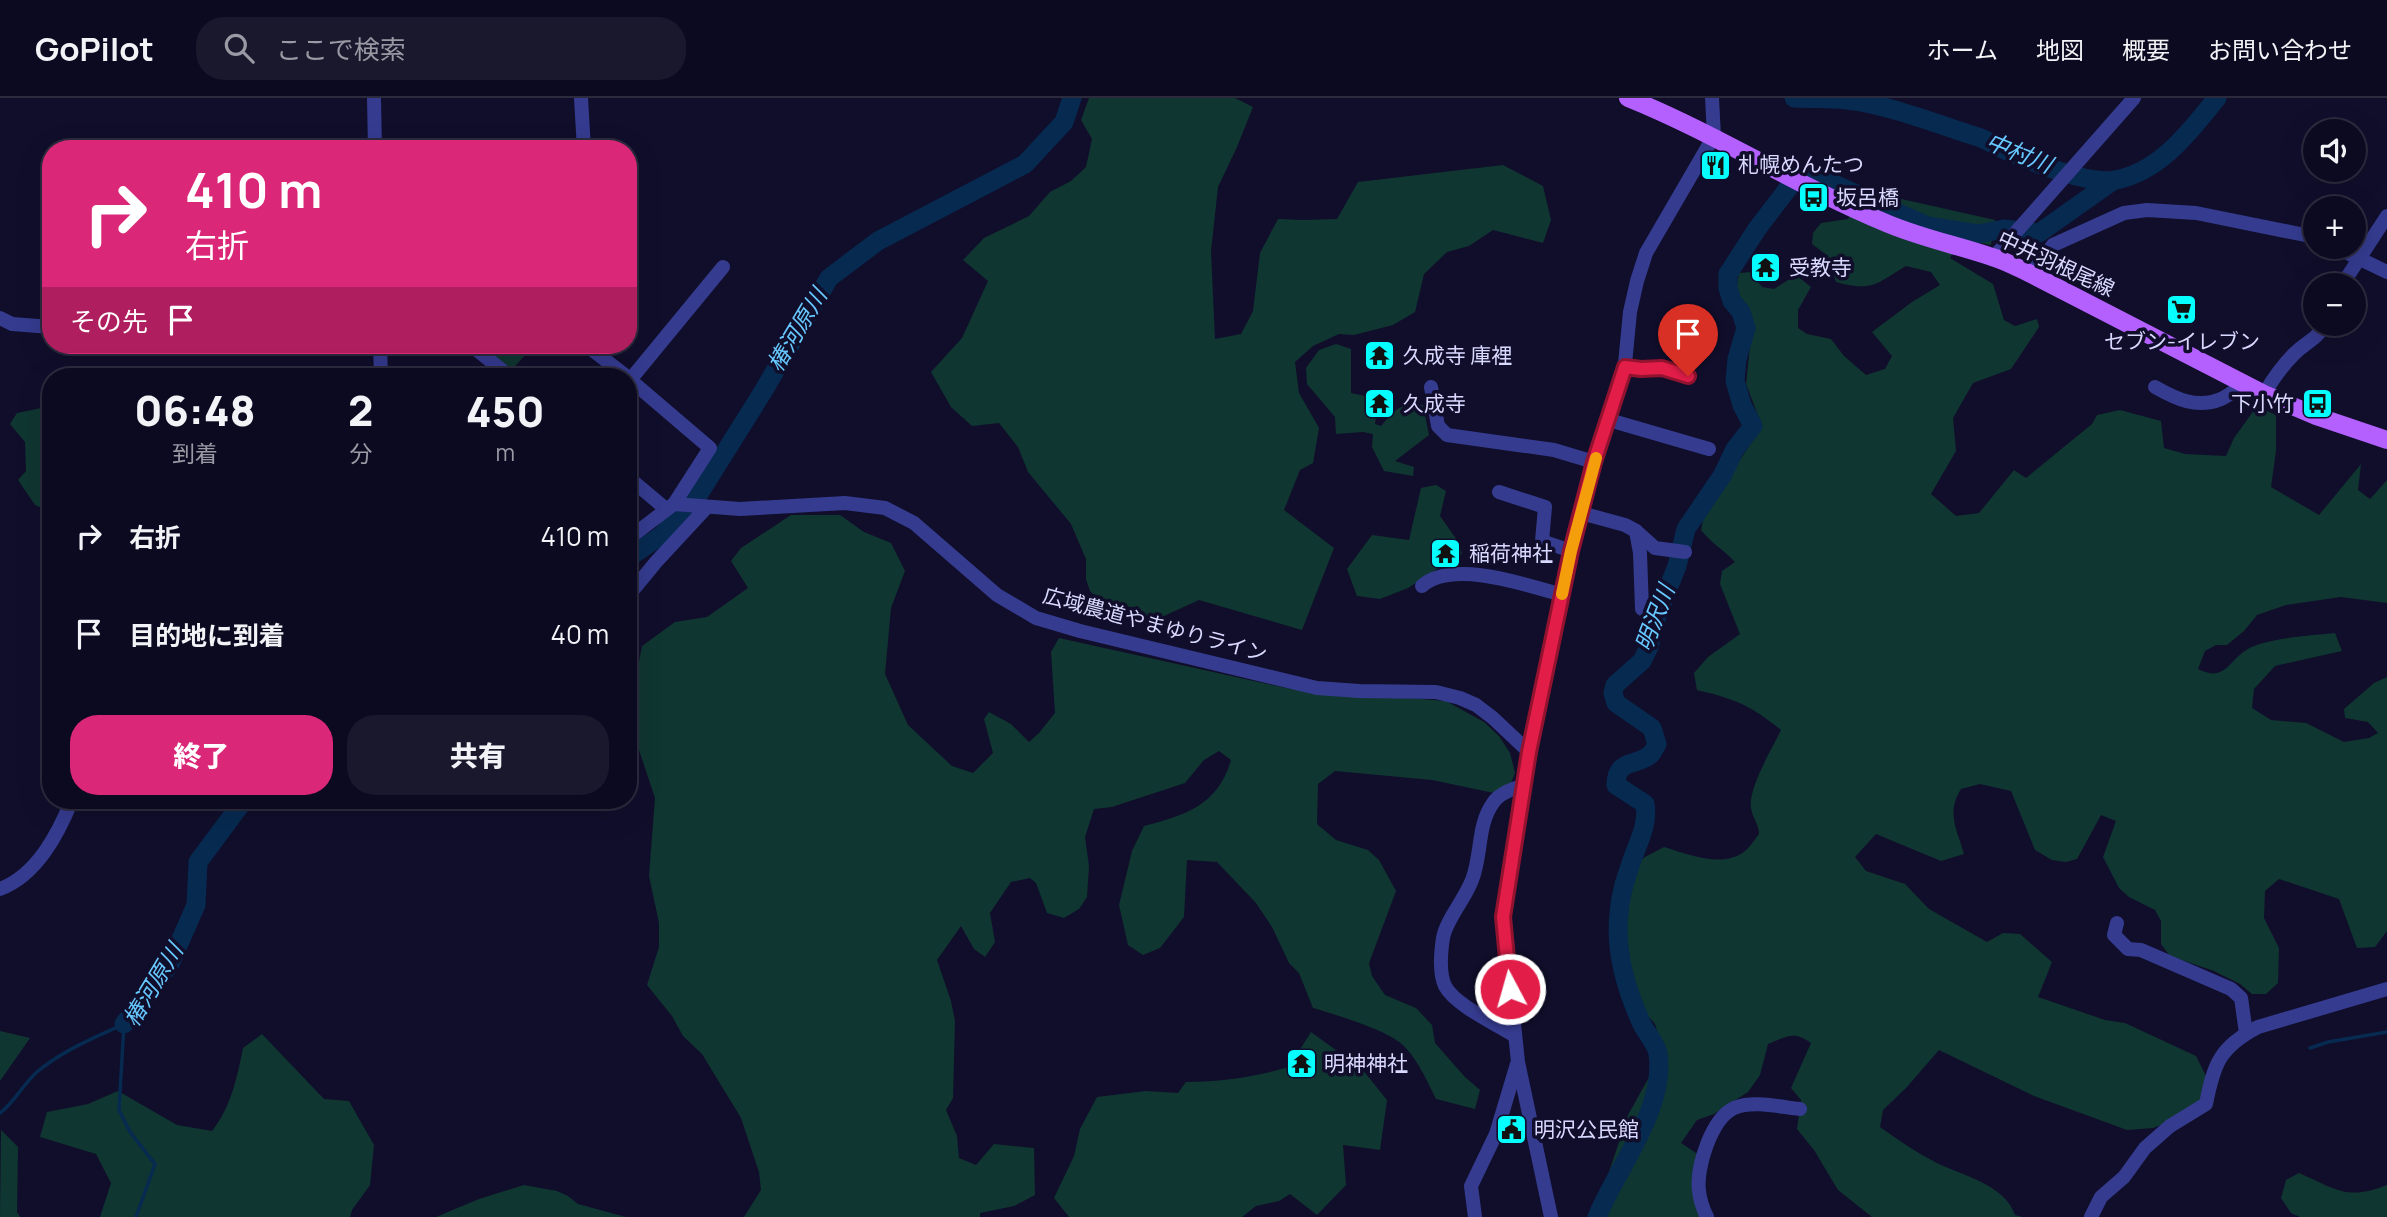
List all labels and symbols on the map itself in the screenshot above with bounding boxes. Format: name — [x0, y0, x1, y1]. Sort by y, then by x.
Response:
water label: 中村川 — [1981, 124, 2060, 181]
restaurant icon: 札幌めんたつ — [1698, 148, 1732, 182]
place label: 札幌めんたつ — [1738, 150, 1864, 178]
bus stop icon: 坂呂橋 — [1796, 181, 1830, 215]
place label: 坂呂橋 — [1836, 183, 1899, 211]
street label: 中井羽根尾線 — [1993, 224, 2119, 302]
temple icon: 受教寺 — [1749, 251, 1783, 285]
place label: 受教寺 — [1789, 253, 1852, 281]
water label: 椿河原川 — [759, 279, 835, 377]
supermarket icon: セブン-イレブン — [2165, 293, 2199, 327]
pin — [1658, 304, 1718, 376]
place label: セブン-イレブン — [2104, 327, 2260, 355]
temple icon: 久成寺 庫裡 — [1363, 339, 1397, 373]
place label: 久成寺 庫裡 — [1403, 341, 1512, 369]
temple icon: 久成寺 — [1363, 387, 1397, 421]
bus stop icon: 下小竹 — [2300, 387, 2334, 421]
place label: 久成寺 — [1403, 389, 1466, 417]
place label: 下小竹 — [2231, 389, 2294, 417]
temple icon: 稲荷神社 — [1429, 537, 1463, 571]
place label: 稲荷神社 — [1469, 539, 1553, 567]
water label: 明沢川 — [1627, 577, 1682, 656]
street label: 広域農道やまゆりライン — [1040, 581, 1270, 667]
water label: 椿河原川 — [115, 934, 191, 1032]
position arrow — [1473, 952, 1547, 1026]
temple icon: 明神神社 — [1284, 1047, 1318, 1081]
place label: 明神神社 — [1324, 1049, 1408, 1077]
public building icon: 明沢公民館 — [1494, 1113, 1528, 1147]
place label: 明沢公民館 — [1534, 1115, 1639, 1143]

